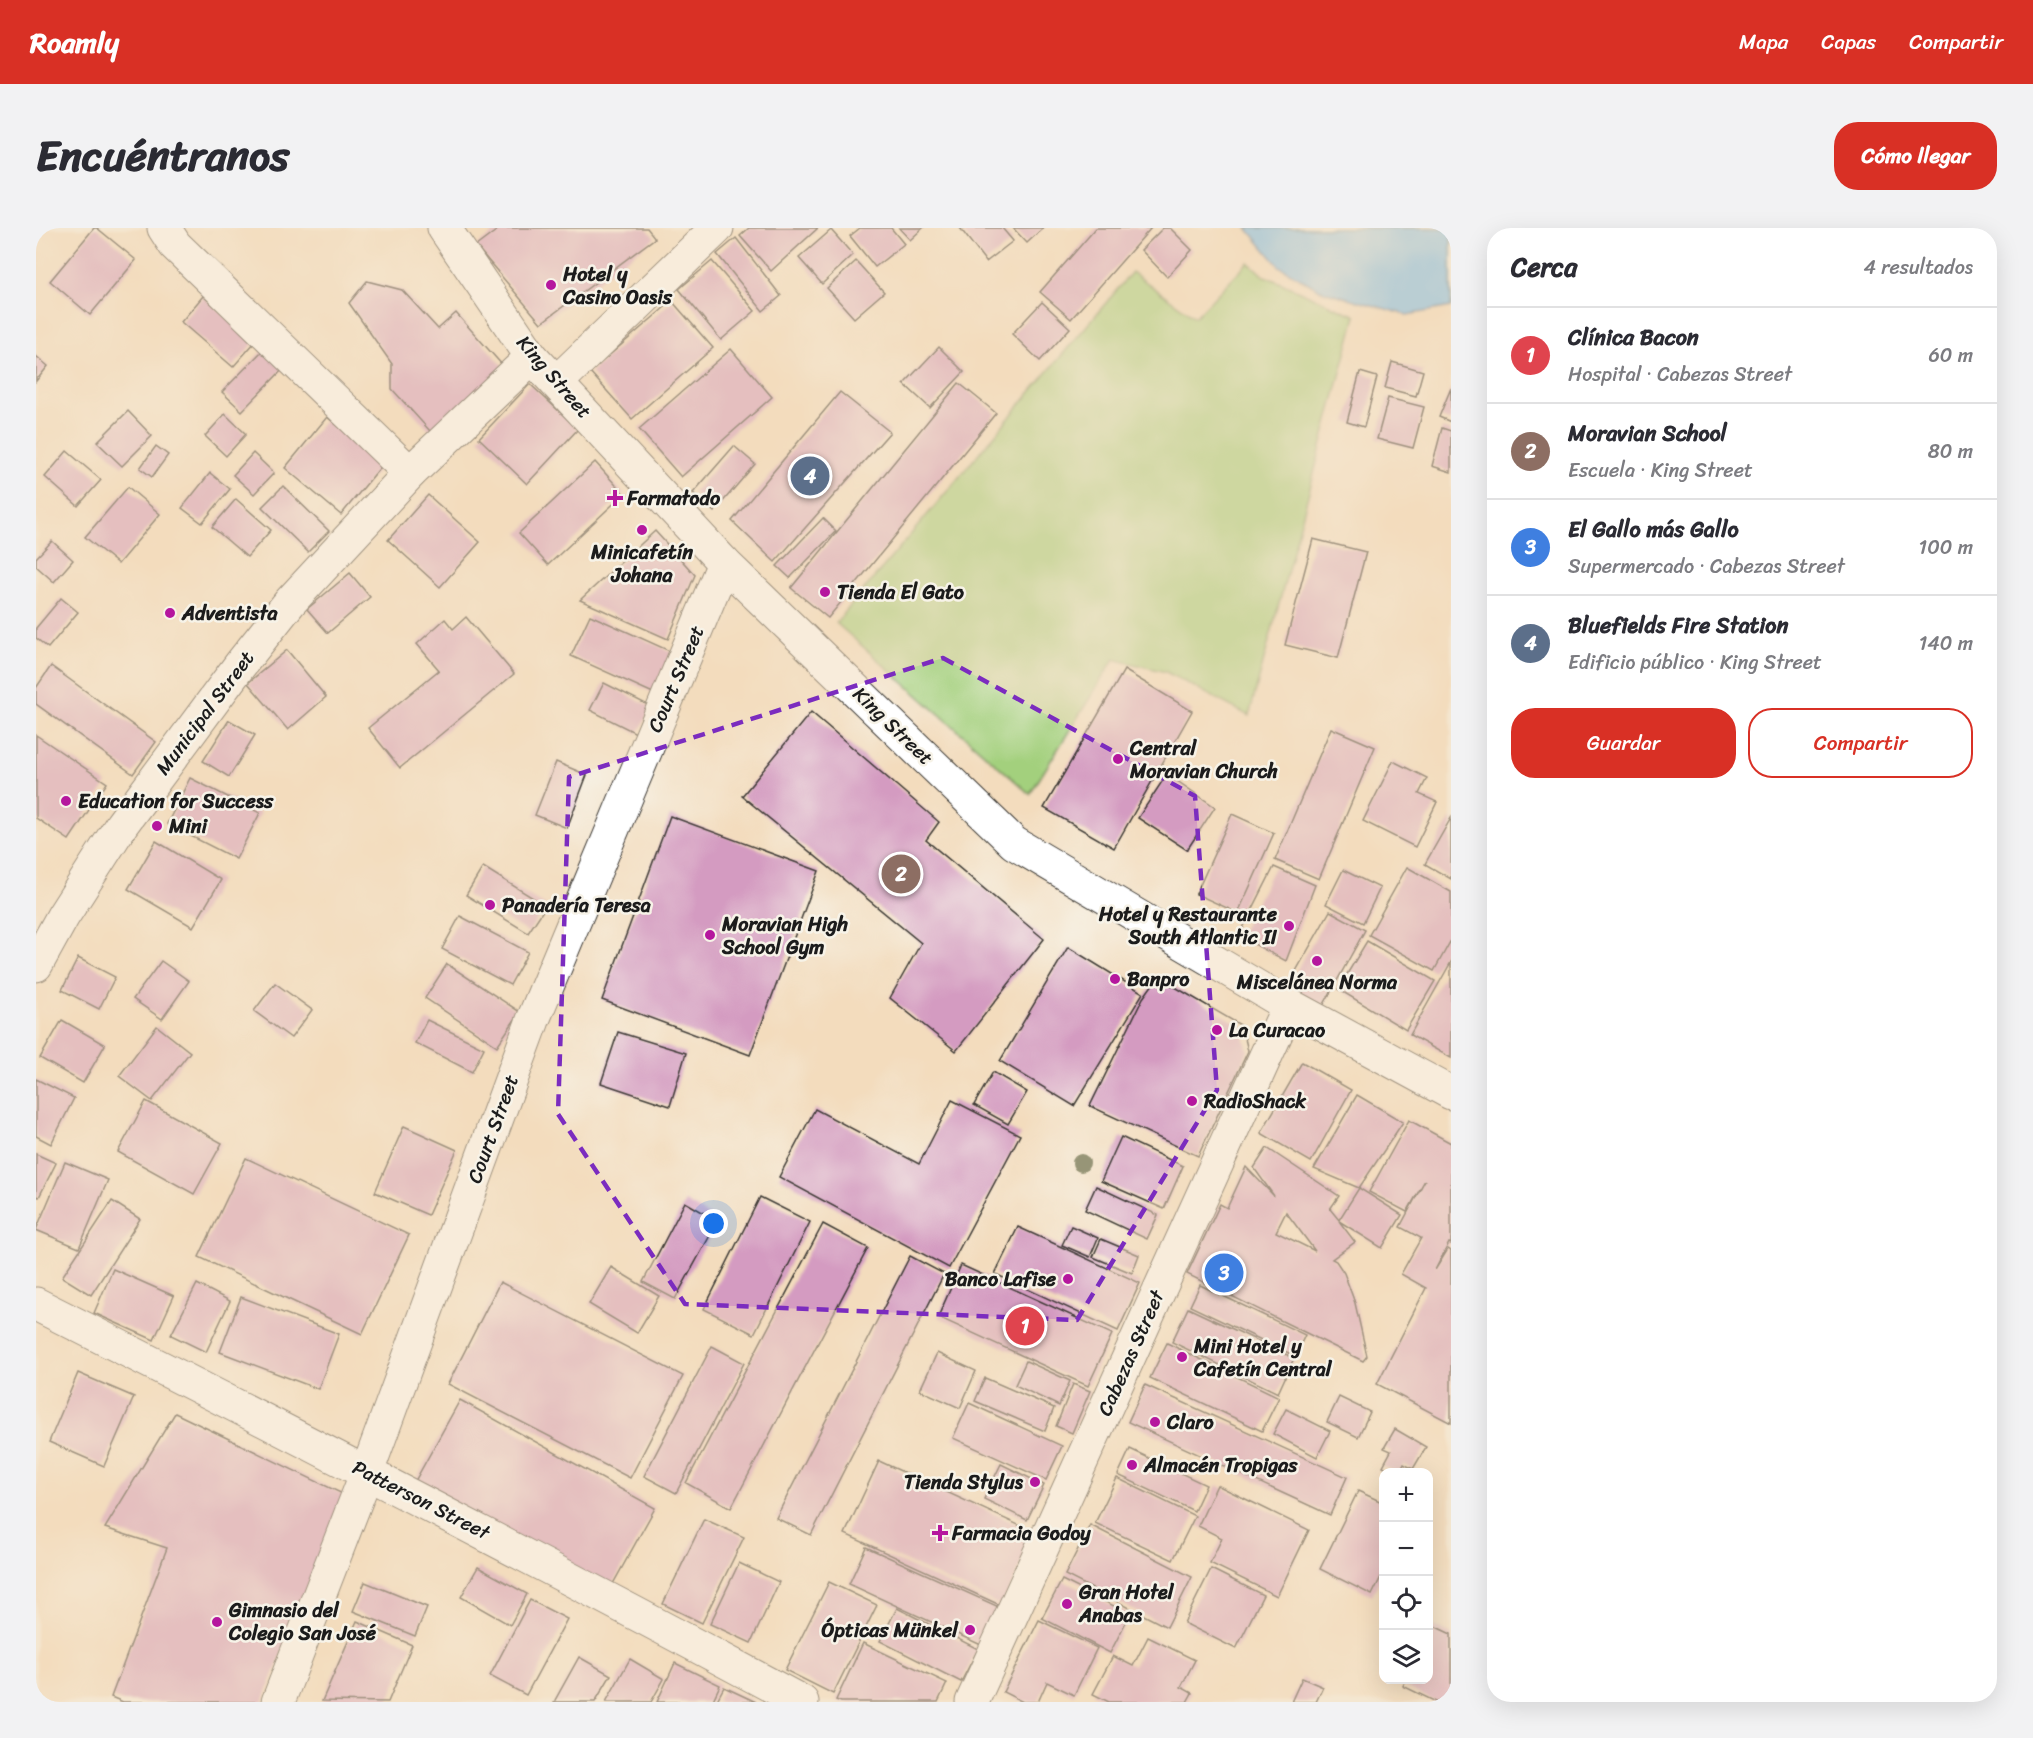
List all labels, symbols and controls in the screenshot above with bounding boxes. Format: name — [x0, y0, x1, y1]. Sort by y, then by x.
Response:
text: Roamly — [30, 18, 119, 67]
text: Mapa — [1739, 23, 1788, 61]
text: Capas — [1821, 23, 1876, 61]
text: Compartir — [1909, 23, 2003, 61]
text: Encuéntranos — [36, 119, 289, 193]
button: Cómo llegar — [1834, 122, 1997, 190]
text: Cerca — [1511, 244, 1577, 290]
text: 4 resultados — [1864, 250, 1973, 285]
place label: Hotel y Casino Oasis — [562, 257, 673, 315]
marker: Hotel y Casino Oasis — [544, 278, 558, 292]
text: Clínica Bacon — [1568, 318, 1699, 357]
street label: King Street — [507, 327, 601, 427]
text: 1 — [1526, 338, 1535, 373]
text: 60 m — [1928, 338, 1973, 373]
text: Hospital · Cabezas Street — [1568, 357, 1792, 392]
text: Moravian School — [1568, 414, 1727, 453]
text: 2 — [1525, 434, 1536, 469]
text: 80 m — [1928, 434, 1973, 469]
text: Escuela · King Street — [1568, 453, 1753, 488]
pin: 4 — [790, 454, 830, 498]
place label: Farmatodo — [626, 481, 721, 516]
marker: Farmatodo — [608, 491, 622, 505]
text: El Gallo más Gallo — [1568, 510, 1739, 549]
marker: Minicafetín Johana — [635, 523, 649, 537]
text: 3 — [1525, 530, 1536, 565]
text: 100 m — [1919, 530, 1973, 565]
place label: Minicafetín Johana — [590, 535, 693, 593]
text: Supermercado · Cabezas Street — [1568, 549, 1845, 584]
place label: Tienda El Gato — [837, 575, 965, 610]
marker: Tienda El Gato — [818, 585, 832, 599]
place label: Adventista — [181, 596, 279, 631]
marker: Adventista — [163, 606, 177, 620]
text: Bluefields Fire Station — [1568, 606, 1788, 645]
street label: Court Street — [638, 620, 714, 738]
text: 4 — [1524, 626, 1537, 661]
text: 140 m — [1919, 626, 1973, 661]
street label: Municipal Street — [146, 643, 264, 783]
text: Edificio público · King Street — [1568, 645, 1822, 680]
street label: King Street — [844, 678, 942, 774]
button: Guardar — [1511, 708, 1736, 778]
button: Compartir — [1748, 708, 1973, 778]
place label: Central Moravian Church — [1129, 731, 1278, 789]
marker: Central Moravian Church — [1111, 752, 1125, 766]
place label: Education for Success — [78, 784, 274, 819]
marker: Education for Success — [59, 794, 73, 808]
place label: Mini — [168, 809, 209, 844]
marker: Mini — [150, 819, 164, 833]
pin: 2 — [882, 852, 920, 896]
place label: Panadería Teresa — [502, 888, 651, 923]
place label: Hotel y Restaurante South Atlantic II — [1098, 897, 1278, 955]
marker: Panadería Teresa — [483, 898, 497, 912]
place label: Moravian High School Gym — [721, 907, 848, 965]
marker: Hotel y Restaurante South Atlantic II — [1282, 919, 1296, 933]
marker: Moravian High School Gym — [703, 928, 717, 942]
marker: Miscelánea Norma — [1310, 954, 1324, 968]
place label: Banpro — [1127, 962, 1190, 997]
place label: Miscelánea Norma — [1236, 965, 1398, 1000]
marker: Banpro — [1108, 972, 1122, 986]
place label: La Curacao — [1229, 1013, 1326, 1048]
marker: La Curacao — [1210, 1023, 1224, 1037]
street label: Court Street — [457, 1069, 529, 1188]
place label: RadioShack — [1203, 1084, 1307, 1119]
marker: RadioShack — [1185, 1094, 1199, 1108]
your location — [699, 1209, 728, 1238]
pin: 3 — [1204, 1250, 1244, 1296]
place label: Banco Lafise — [945, 1262, 1057, 1297]
marker: Banco Lafise — [1061, 1272, 1075, 1286]
street label: Cabezas Street — [1088, 1283, 1175, 1422]
pin: 1 — [1006, 1304, 1044, 1348]
place label: Mini Hotel y Cafetín Central — [1193, 1329, 1333, 1387]
marker: Mini Hotel y Cafetín Central — [1175, 1350, 1189, 1364]
place label: Claro — [1166, 1405, 1214, 1440]
marker: Claro — [1148, 1415, 1162, 1429]
place label: Almacén Tropigas — [1143, 1448, 1298, 1483]
street label: Patterson Street — [346, 1450, 497, 1550]
marker: Almacén Tropigas — [1125, 1458, 1139, 1472]
place label: Tienda Stylus — [904, 1465, 1024, 1500]
map controls — [1379, 1468, 1433, 1684]
button: + — [1379, 1468, 1433, 1522]
marker: Tienda Stylus — [1028, 1475, 1042, 1489]
place label: Farmacia Godoy — [951, 1516, 1091, 1551]
button: − — [1379, 1522, 1433, 1576]
marker: Farmacia Godoy — [933, 1526, 947, 1540]
place label: Gran Hotel Anabas — [1078, 1575, 1175, 1633]
button: locate — [1379, 1576, 1433, 1630]
place label: Gimnasio del Colegio San José — [228, 1593, 377, 1651]
marker: Gran Hotel Anabas — [1060, 1597, 1074, 1611]
place label: Ópticas Münkel — [821, 1613, 959, 1648]
marker: Gimnasio del Colegio San José — [210, 1615, 224, 1629]
marker: Ópticas Münkel — [963, 1623, 977, 1637]
button: layers — [1379, 1630, 1433, 1684]

